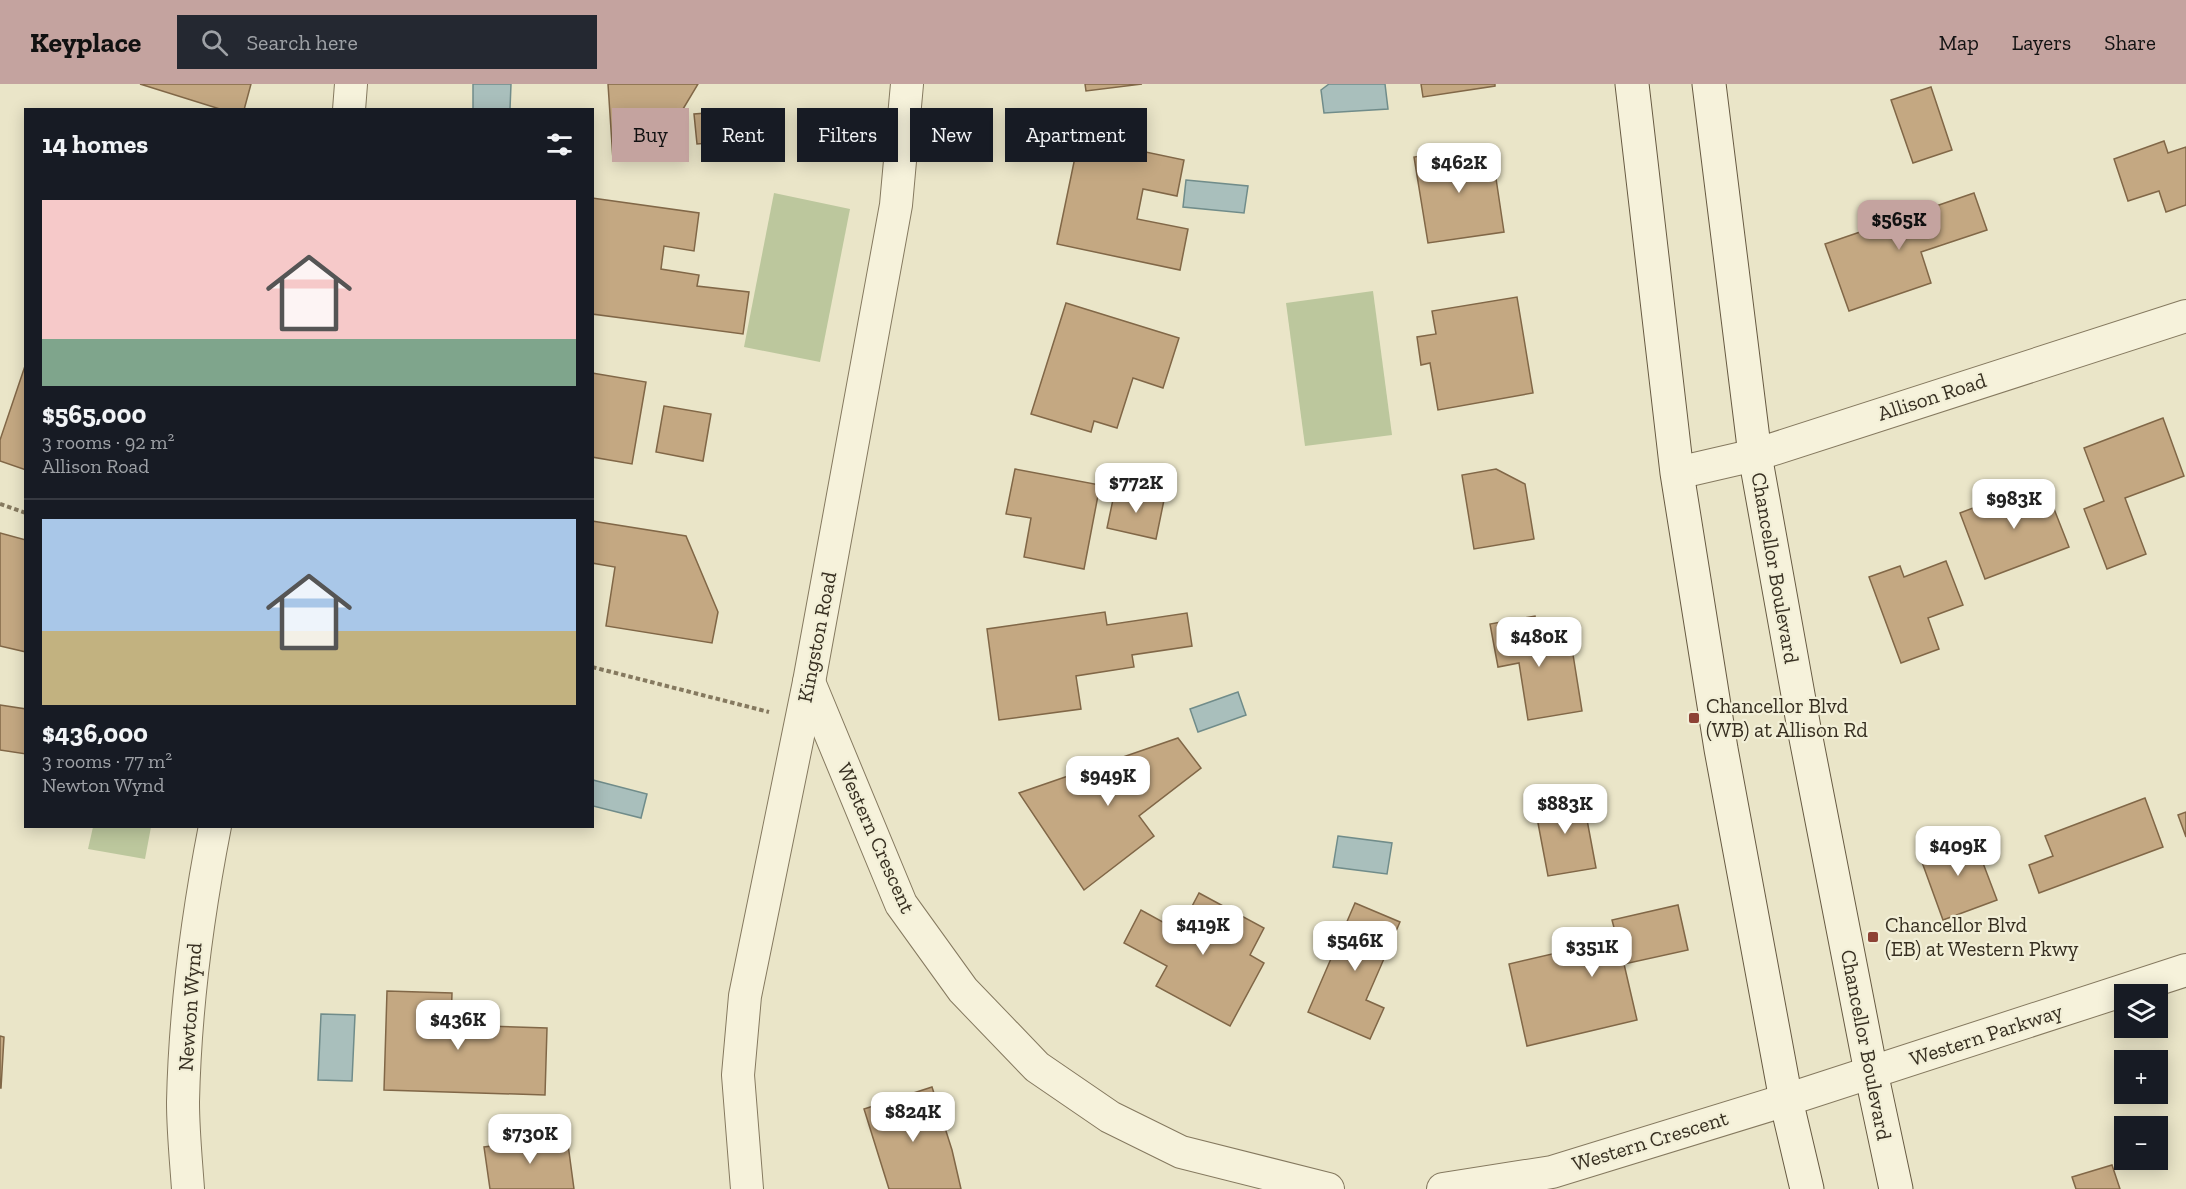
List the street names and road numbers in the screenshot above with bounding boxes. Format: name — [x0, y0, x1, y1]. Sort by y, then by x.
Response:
street label: Allison Road — [1874, 367, 1990, 426]
street label: Chancellor Boulevard — [1746, 470, 1805, 666]
street label: Kingston Road — [792, 569, 842, 704]
street label: Western Crescent — [832, 759, 921, 917]
street label: Newton Wynd — [173, 941, 206, 1072]
street label: Chancellor Boulevard — [1836, 947, 1897, 1143]
street label: Western Parkway — [1906, 998, 2066, 1071]
street label: Western Crescent — [1569, 1105, 1731, 1176]

